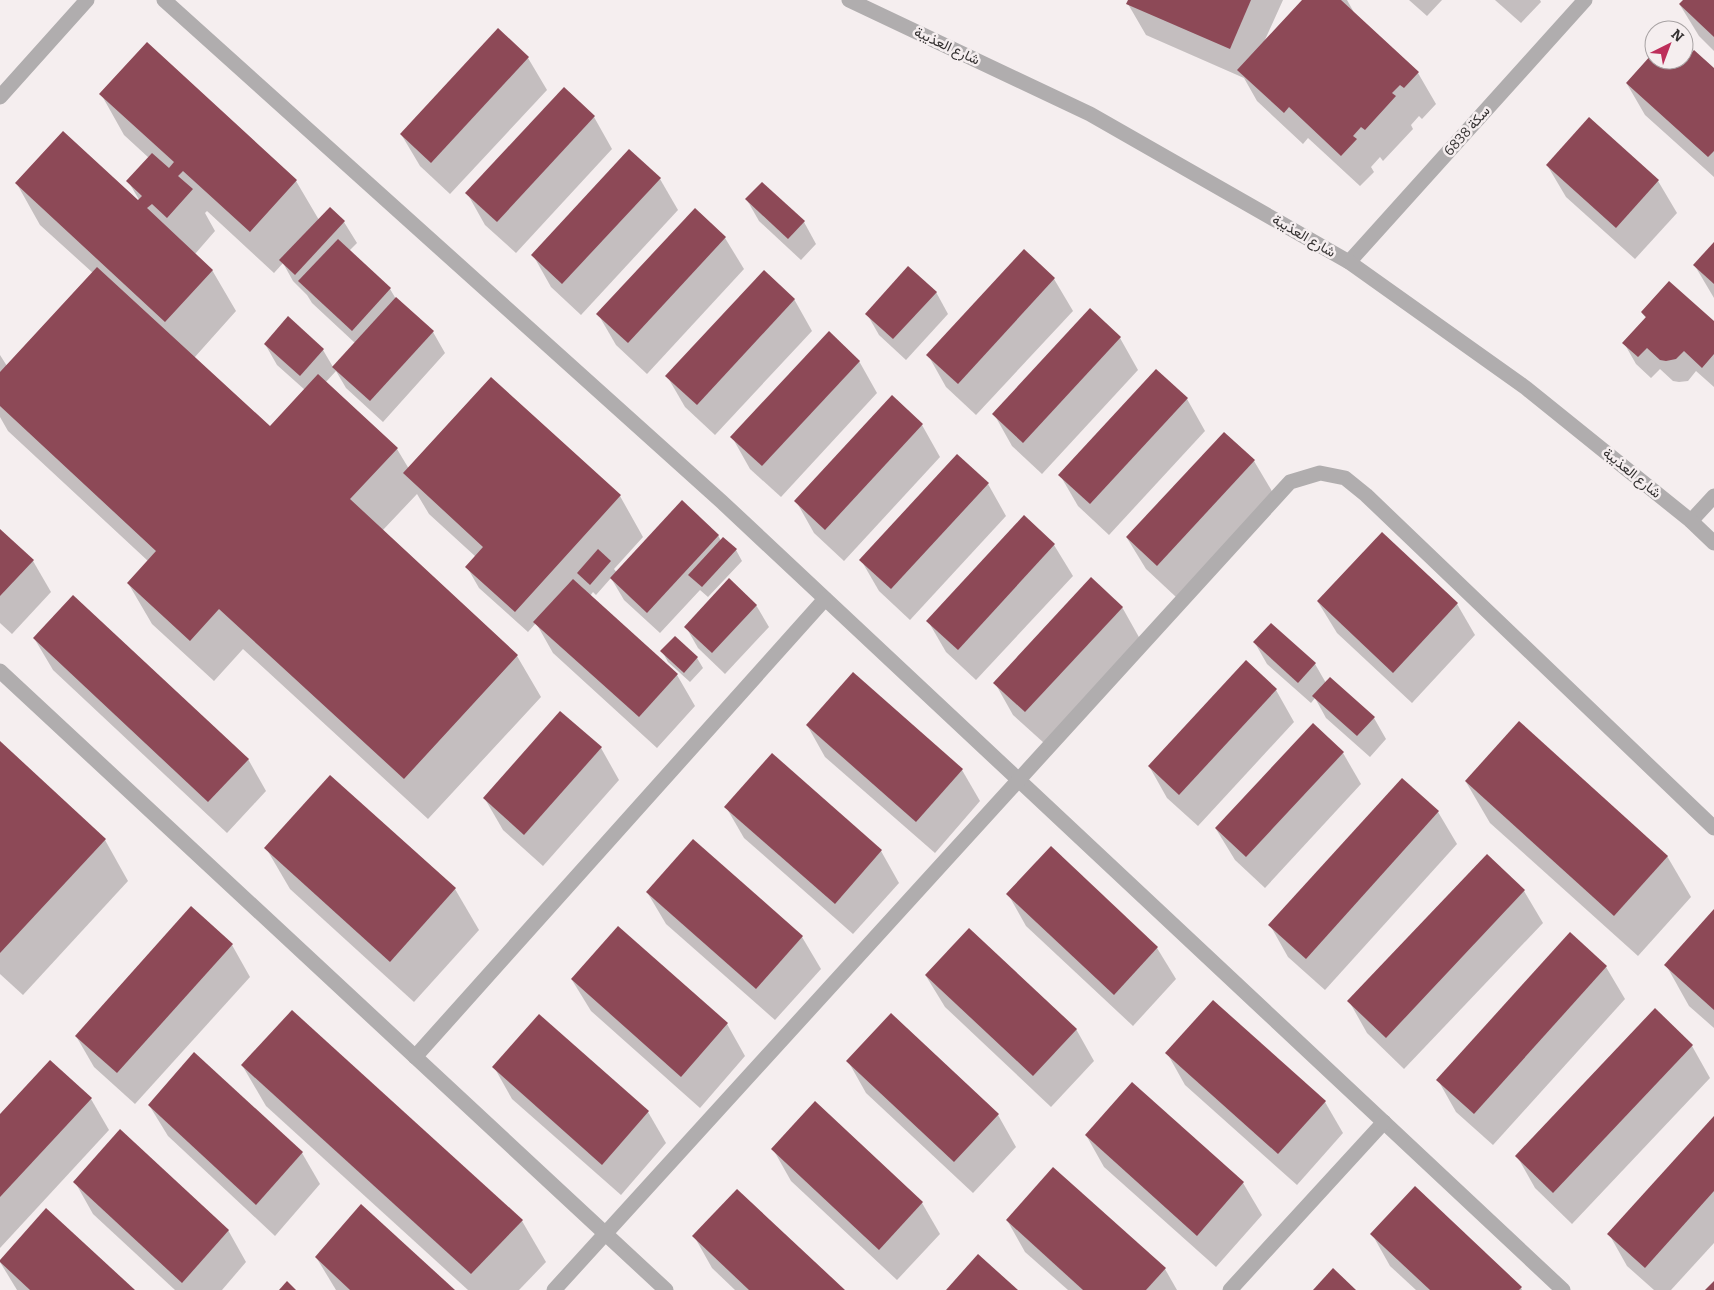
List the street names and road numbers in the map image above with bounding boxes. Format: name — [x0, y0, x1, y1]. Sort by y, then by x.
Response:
street label: شارع العذيبة — [911, 23, 982, 70]
street label: سكة 6838 — [1440, 103, 1494, 159]
street label: شارع العذيبة — [1268, 211, 1339, 263]
street label: شارع العذيبة — [1598, 444, 1665, 503]

